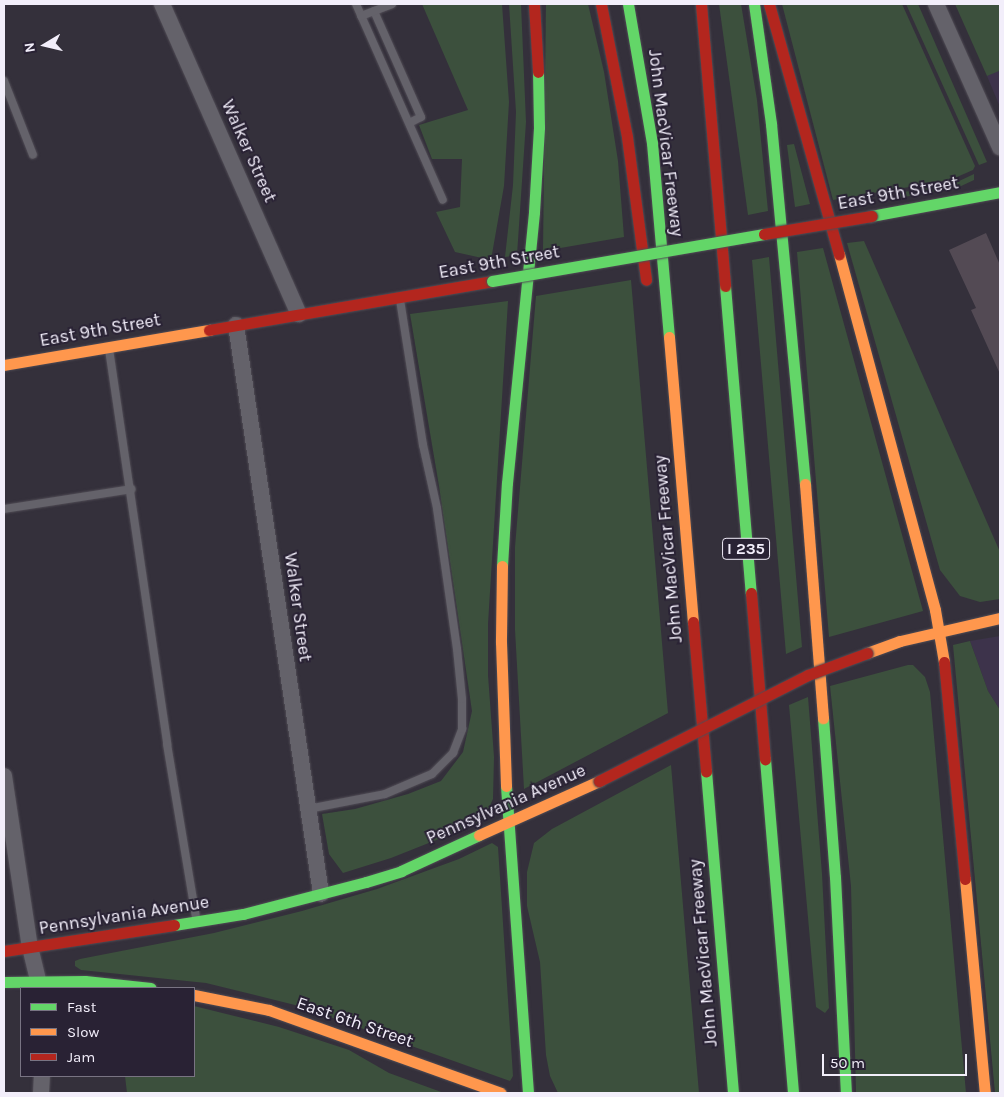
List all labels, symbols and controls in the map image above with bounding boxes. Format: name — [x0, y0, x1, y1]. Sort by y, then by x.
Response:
north arrow — [20, 20, 70, 70]
text: N — [21, 41, 39, 54]
street label: John MacVicar Freeway — [644, 48, 688, 238]
street label: Walker Street — [217, 96, 281, 206]
street label: East 9th Street — [836, 172, 960, 214]
street label: East 9th Street — [437, 241, 561, 283]
street label: East 9th Street — [38, 309, 162, 351]
street label: John MacVicar Freeway — [649, 454, 687, 644]
road number: I 235 — [721, 536, 771, 562]
street label: Walker Street — [280, 551, 316, 663]
street label: Pennsylvania Avenue — [423, 759, 589, 849]
street label: John MacVicar Freeway — [684, 858, 722, 1048]
street label: Pennsylvania Avenue — [37, 891, 211, 939]
legend — [20, 987, 195, 1077]
street label: East 6th Street — [294, 992, 416, 1052]
text: Fast — [67, 998, 96, 1016]
text: Slow — [67, 1023, 99, 1041]
scale bar — [824, 1044, 969, 1076]
text: Jam — [67, 1048, 95, 1066]
text: 50 m — [830, 1054, 865, 1072]

